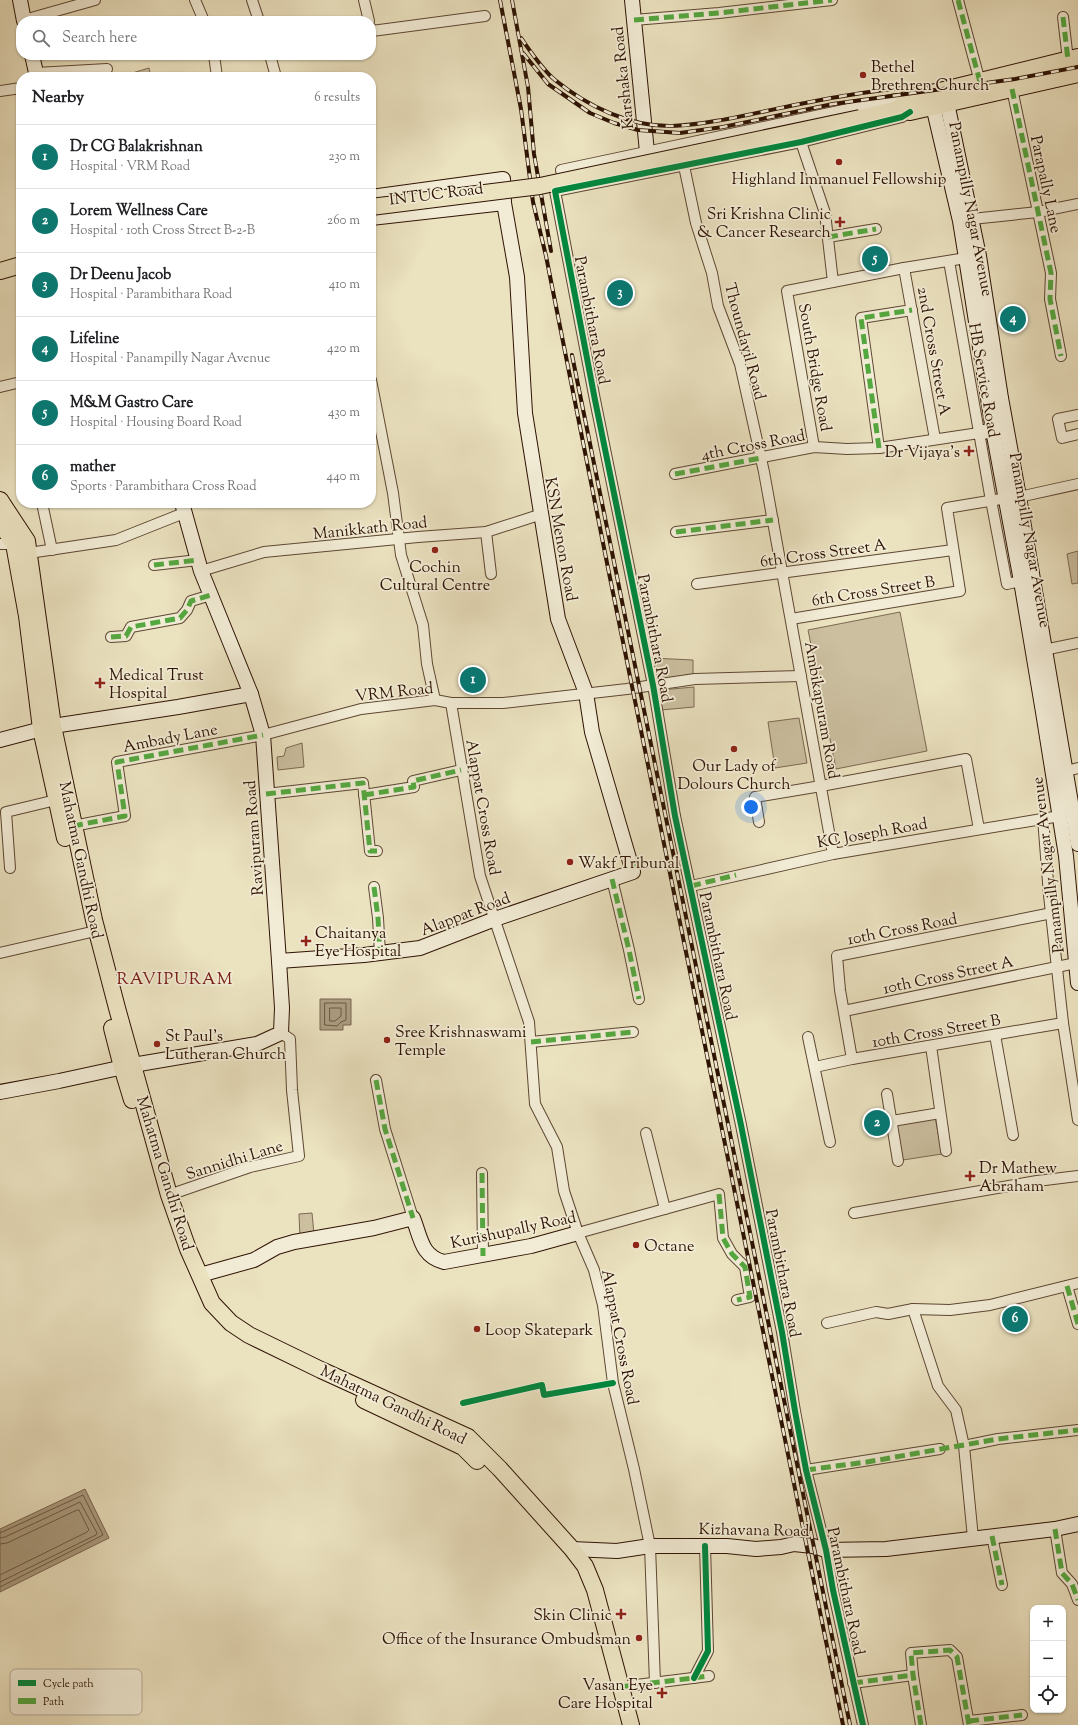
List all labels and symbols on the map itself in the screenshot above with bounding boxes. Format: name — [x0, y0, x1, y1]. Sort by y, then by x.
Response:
street label: Karshaka Road — [608, 25, 641, 130]
place label: Bethel Brethren Church — [871, 57, 990, 98]
marker: Bethel Brethren Church — [858, 70, 868, 80]
street label: Panampilly Nagar Avenue — [941, 120, 998, 299]
street label: Parapally Lane — [1023, 134, 1066, 236]
marker: Highland Immanuel Fellowship — [834, 157, 844, 167]
place label: Highland Immanuel Fellowship — [732, 169, 947, 192]
street label: INTUC Road — [388, 178, 485, 213]
place label: Sri Krishna Clinic & Cancer Research — [697, 204, 832, 245]
marker: Sri Krishna Clinic & Cancer Research — [834, 216, 846, 228]
pin: 5 — [862, 244, 888, 274]
street label: Parambithara Road — [567, 254, 614, 387]
pin: 3 — [607, 278, 633, 308]
street label: Thoundayil Road — [717, 281, 770, 403]
street label: 2nd Cross Street A — [910, 285, 955, 418]
street label: South Bridge Road — [791, 302, 836, 433]
pin: 4 — [1000, 304, 1026, 334]
street label: HB Service Road — [961, 321, 1004, 440]
street label: 4th Cross Road — [699, 425, 807, 468]
place label: Dr Vijaya's — [885, 442, 960, 465]
marker: Dr Vijaya's — [963, 445, 975, 457]
street label: Panampilly Nagar Avenue — [1002, 451, 1055, 630]
street label: KSN Menon Road — [537, 476, 582, 603]
street label: Manikkath Road — [312, 512, 429, 547]
street label: 6th Cross Street A — [759, 534, 888, 575]
marker: Cochin Cultural Centre — [430, 545, 440, 555]
place label: Cochin Cultural Centre — [380, 557, 490, 598]
street label: 6th Cross Street B — [810, 571, 937, 614]
street label: Parambithara Road — [630, 572, 677, 705]
street label: Ambikapuram Road — [797, 640, 844, 781]
place label: Medical Trust Hospital — [109, 665, 204, 706]
pin: 1 — [460, 665, 486, 695]
marker: Medical Trust Hospital — [94, 677, 106, 689]
street label: VRM Road — [354, 678, 434, 709]
street label: Ambady Lane — [121, 719, 220, 760]
street label: Alappat Cross Road — [458, 738, 505, 877]
marker: Our Lady of Dolours Church — [729, 744, 739, 754]
place label: Our Lady of Dolours Church — [677, 756, 791, 797]
street label: Panampilly Nagar Avenue — [1027, 775, 1072, 954]
street label: Ravipuram Road — [240, 779, 271, 896]
street label: Mahatma Gandhi Road — [52, 780, 107, 941]
your location — [741, 797, 761, 817]
street label: KC Joseph Road — [815, 813, 929, 855]
place label: Wakf Tribunal — [578, 853, 680, 876]
marker: Wakf Tribunal — [565, 857, 575, 867]
street label: Alappat Road — [418, 888, 514, 943]
street label: Parambithara Road — [692, 890, 741, 1023]
street label: 10th Cross Road — [846, 909, 959, 952]
place label: Chaitanya Eye Hospital — [315, 923, 402, 964]
marker: Chaitanya Eye Hospital — [300, 935, 312, 947]
street label: 10th Cross Street A — [881, 951, 1016, 1002]
district label: RAVIPURAM — [117, 968, 233, 992]
street label: 10th Cross Street B — [870, 1010, 1003, 1055]
place label: Sree Krishnaswami Temple — [395, 1022, 527, 1063]
place label: St Paul's Lutheran Church — [165, 1026, 287, 1067]
marker: Sree Krishnaswami Temple — [382, 1035, 392, 1045]
marker: St Paul's Lutheran Church — [152, 1039, 162, 1049]
street label: Mahatma Gandhi Road — [129, 1094, 198, 1254]
pin: 2 — [864, 1108, 890, 1138]
street label: Sannidhi Lane — [183, 1136, 286, 1187]
place label: Dr Mathew Abraham — [979, 1158, 1057, 1199]
marker: Dr Mathew Abraham — [964, 1170, 976, 1182]
street label: Kurishupally Road — [449, 1207, 578, 1256]
street label: Parambithara Road — [758, 1207, 805, 1340]
place label: Octane — [644, 1236, 694, 1259]
marker: Octane — [631, 1240, 641, 1250]
street label: Alappat Cross Road — [594, 1268, 643, 1407]
pin: 6 — [1002, 1304, 1028, 1334]
place label: Loop Skatepark — [485, 1320, 594, 1343]
marker: Loop Skatepark — [472, 1324, 482, 1334]
street label: Mahatma Gandhi Road — [316, 1361, 470, 1452]
street label: Kizhavana Road — [698, 1519, 809, 1544]
street label: Parambithara Road — [820, 1525, 869, 1658]
place label: Skin Clinic — [533, 1605, 612, 1628]
marker: Skin Clinic — [615, 1608, 627, 1620]
place label: Office of the Insurance Ombudsman — [382, 1629, 632, 1652]
marker: Office of the Insurance Ombudsman — [634, 1633, 644, 1643]
legend — [10, 1669, 142, 1715]
place label: Vasan Eye Care Hospital — [558, 1675, 654, 1716]
text: Cycle path — [43, 1676, 94, 1692]
marker: Vasan Eye Care Hospital — [656, 1687, 668, 1699]
text: Path — [43, 1694, 65, 1710]

